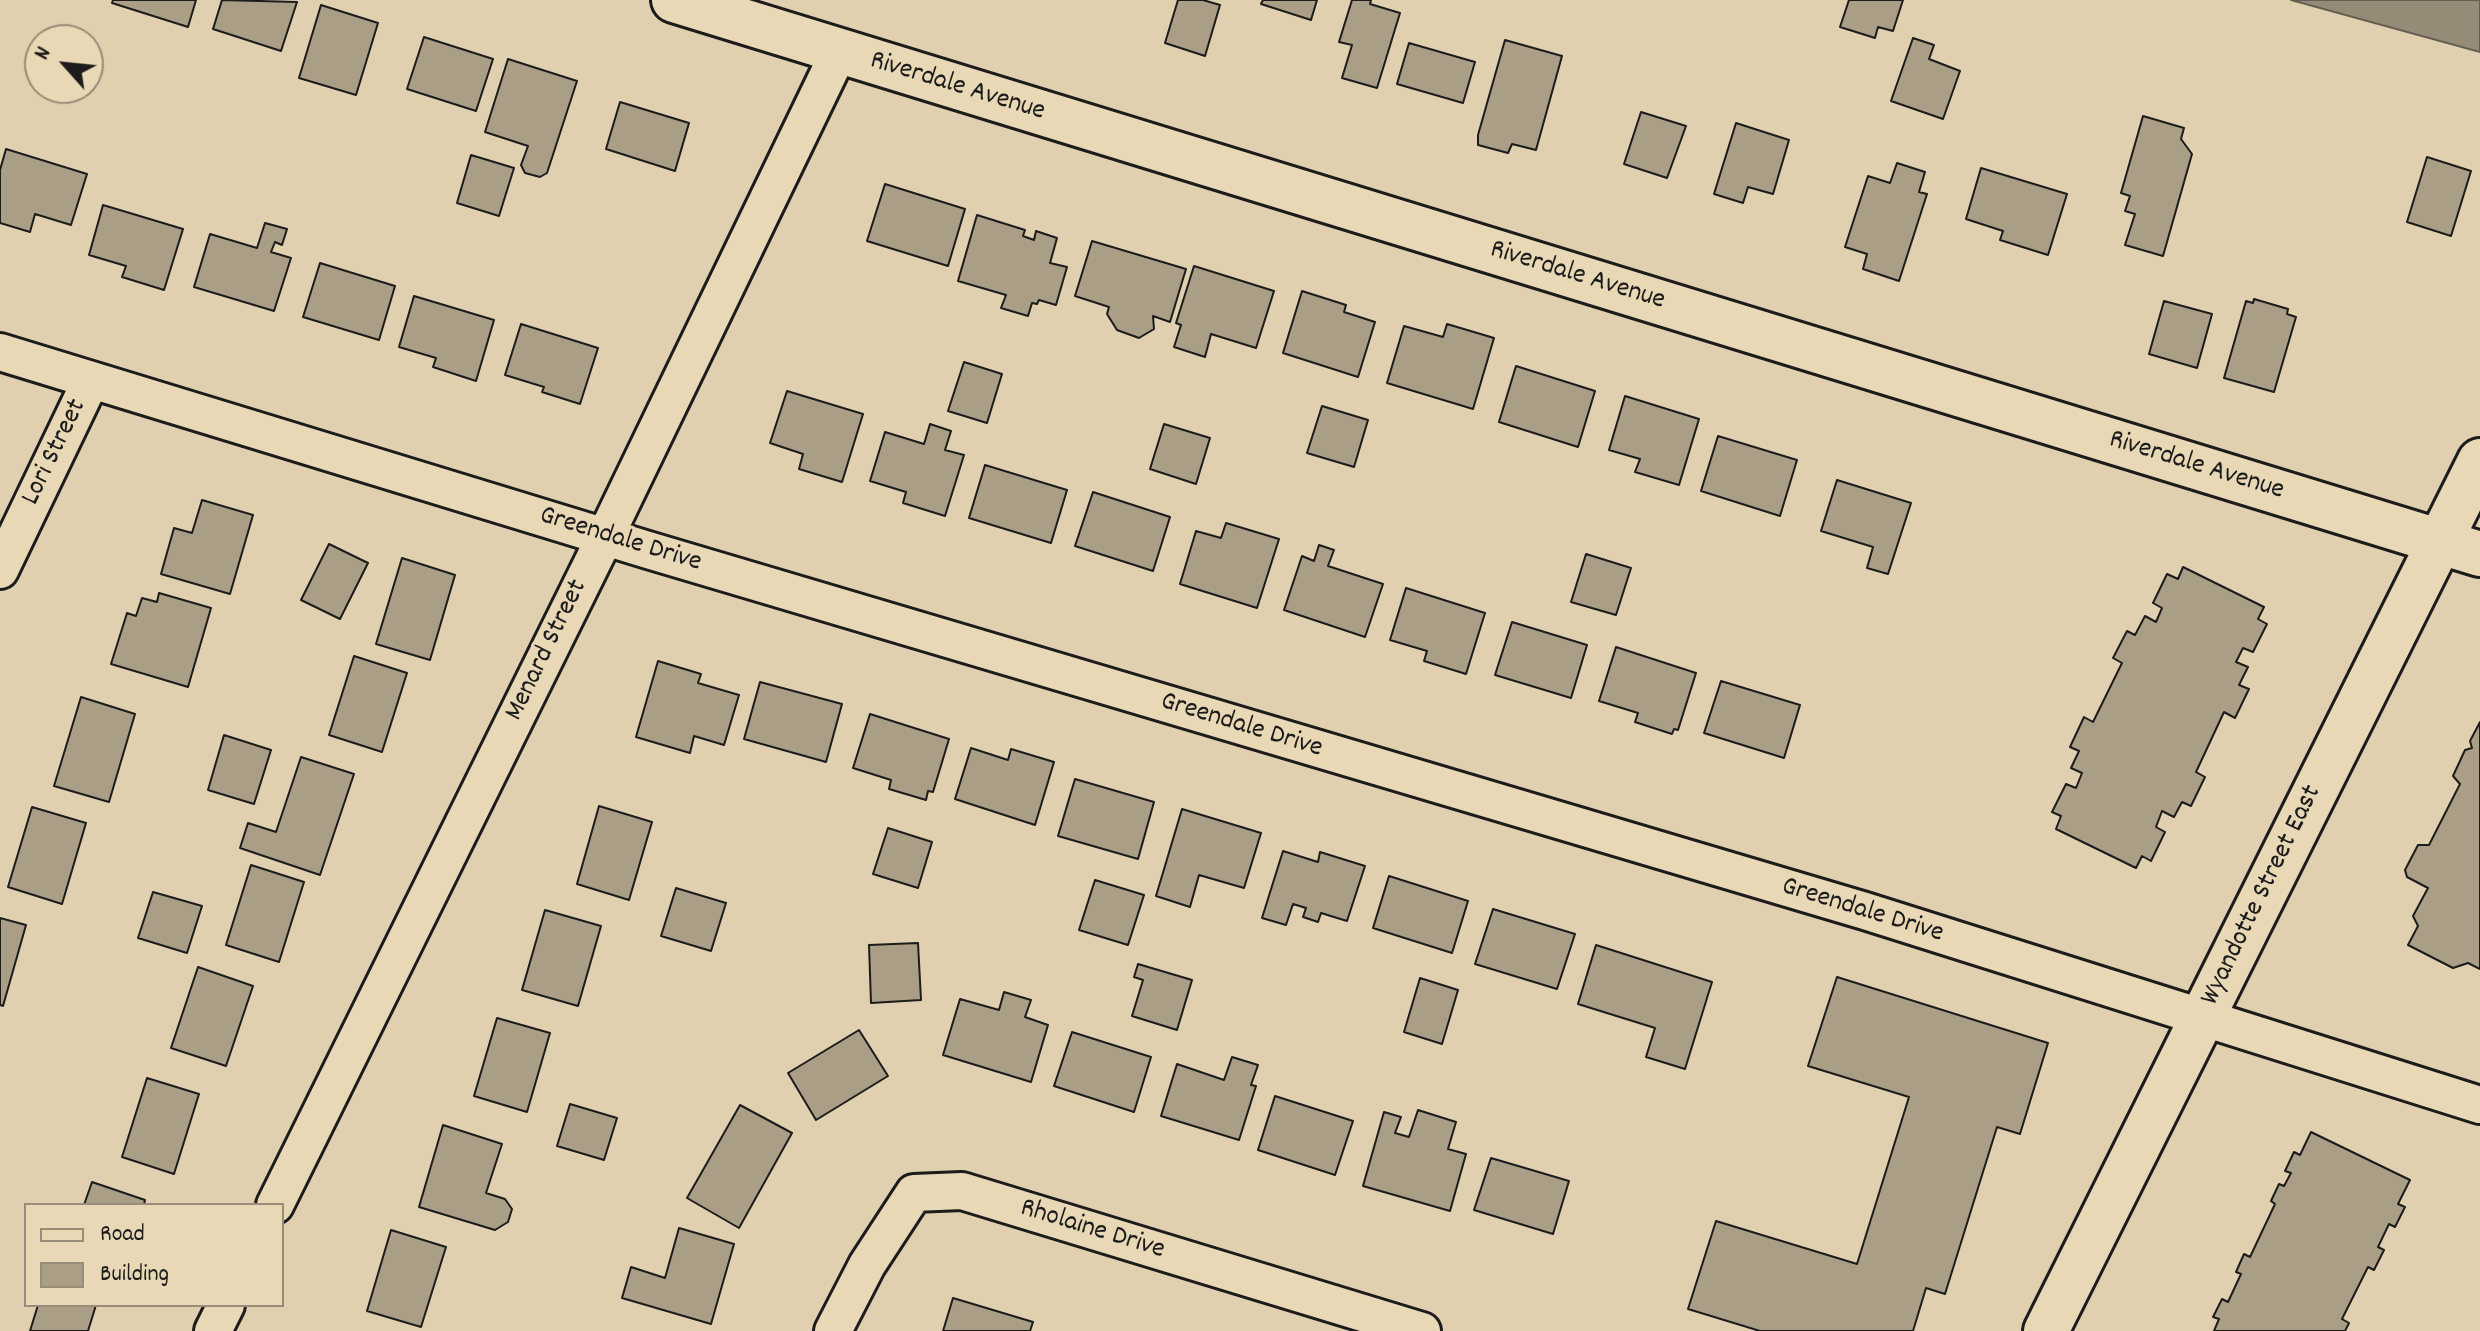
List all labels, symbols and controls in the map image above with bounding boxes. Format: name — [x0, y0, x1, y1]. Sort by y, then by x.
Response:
north arrow — [24, 24, 104, 104]
text: N — [28, 42, 60, 66]
street label: Riverdale Avenue — [865, 45, 1049, 131]
street label: Riverdale Avenue — [1485, 234, 1669, 320]
street label: Lori Street — [16, 394, 96, 512]
street label: Riverdale Avenue — [2104, 424, 2288, 510]
street label: Greendale Drive — [535, 500, 705, 582]
street label: Menard Street — [499, 575, 597, 727]
street label: Greendale Drive — [1156, 686, 1326, 768]
street label: Wyandotte Street East — [2195, 780, 2331, 1012]
street label: Greendale Drive — [1777, 871, 1947, 953]
street label: Rholaine Drive — [1016, 1193, 1168, 1269]
legend — [24, 1203, 284, 1307]
text: Road — [100, 1218, 145, 1252]
text: Building — [100, 1258, 169, 1292]

